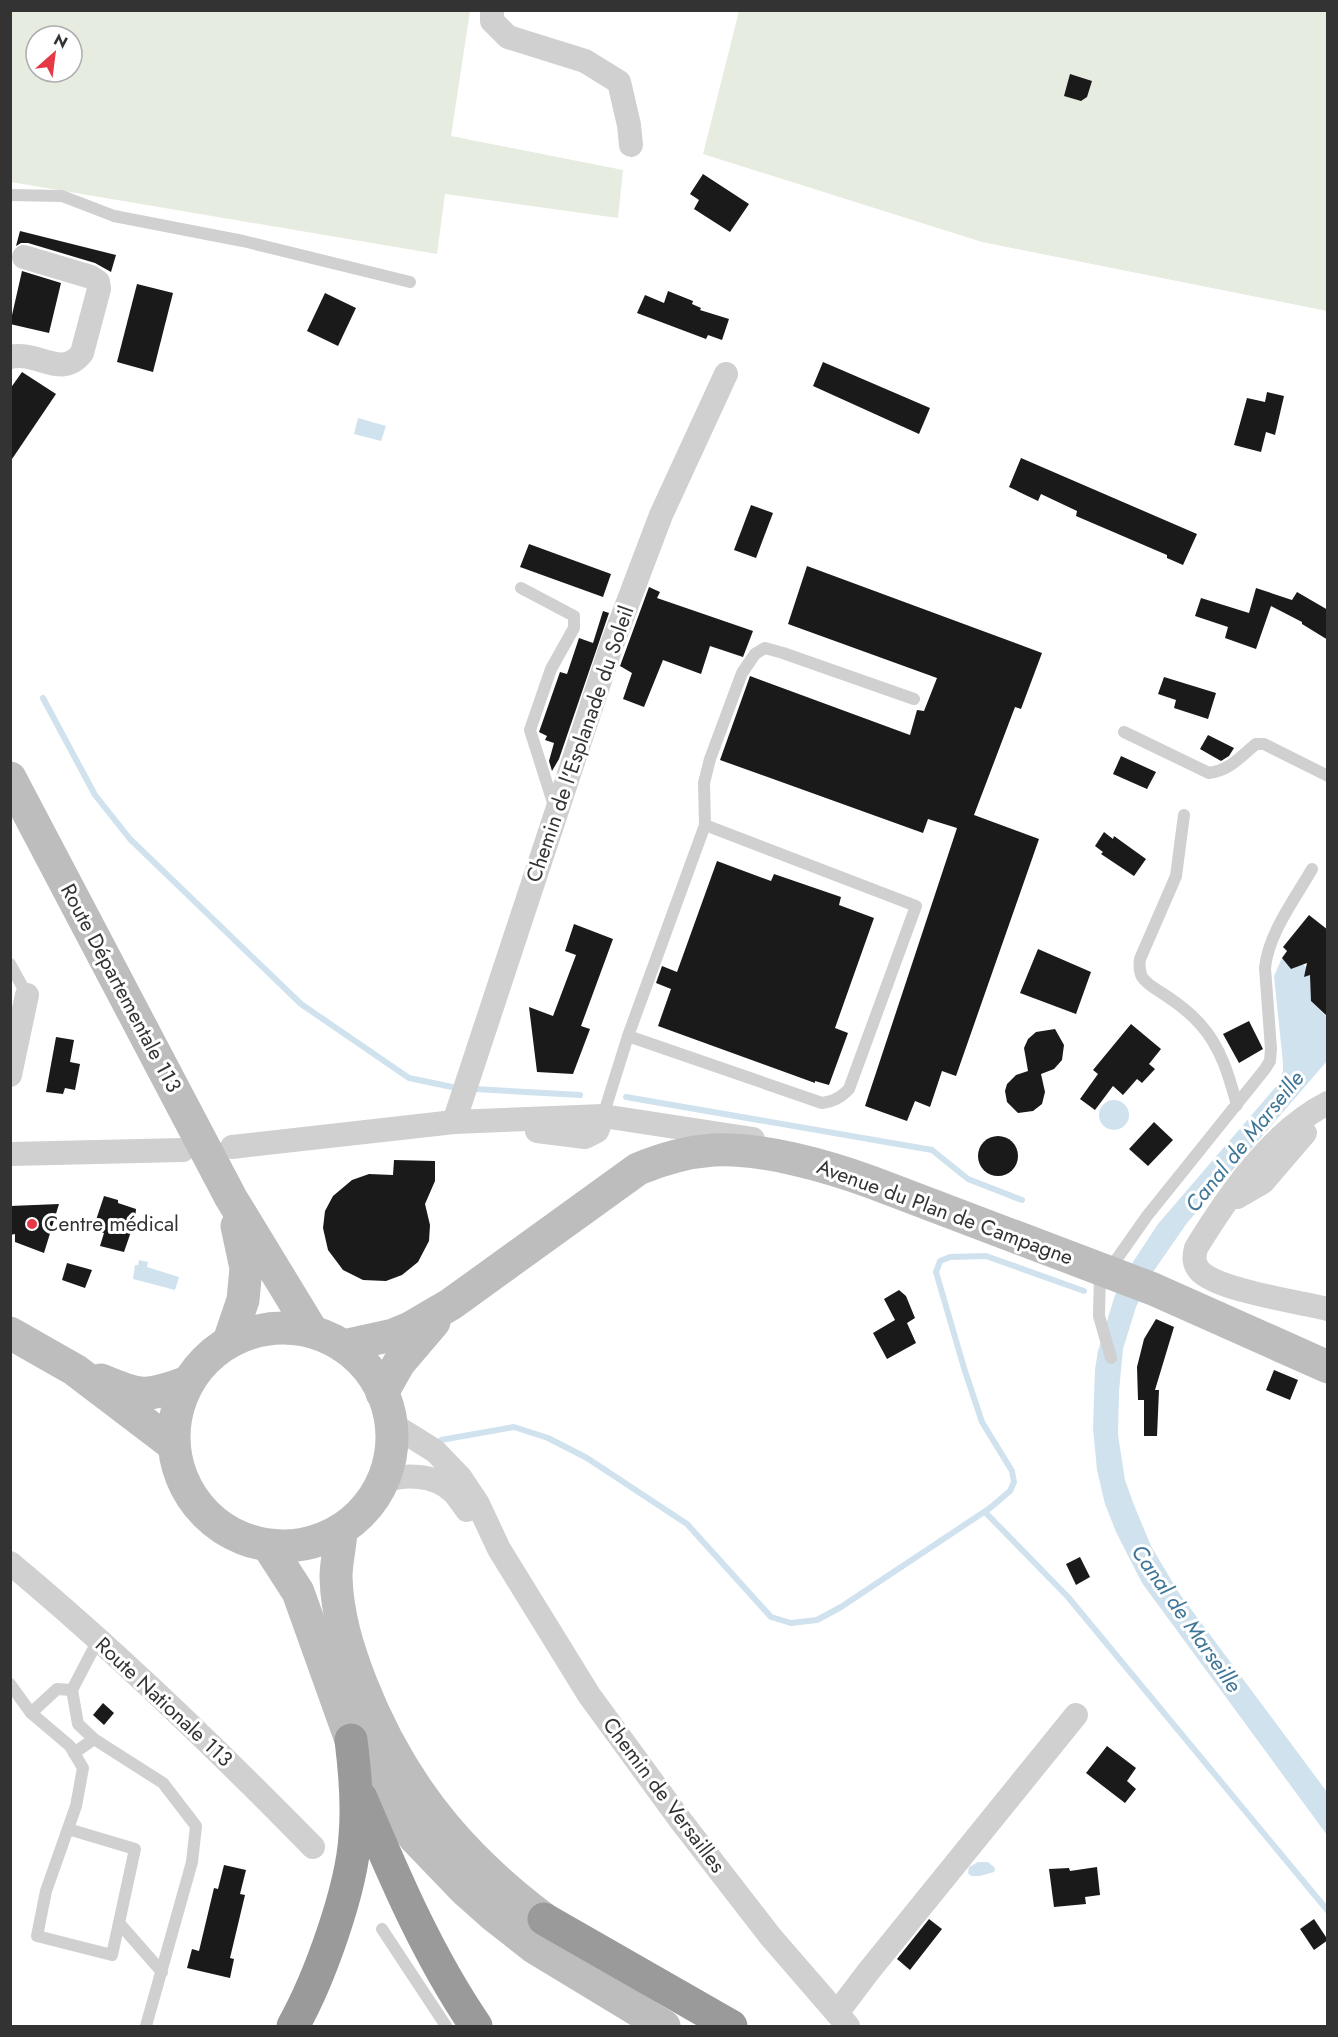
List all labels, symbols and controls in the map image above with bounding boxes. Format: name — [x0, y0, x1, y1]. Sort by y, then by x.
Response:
north arrow — [24, 24, 84, 84]
text: N — [50, 28, 72, 54]
street label: Chemin de l'Esplanade du Soleil — [519, 602, 641, 886]
street label: Route Départementale 113 — [53, 878, 189, 1098]
water label: Canal de Marseille — [1177, 1063, 1311, 1219]
street label: Avenue du Plan de Campagne — [813, 1152, 1077, 1272]
place label: Centre médical — [44, 1209, 179, 1239]
marker: Centre médical — [25, 1217, 39, 1231]
water label: Canal de Marseille — [1124, 1537, 1250, 1699]
street label: Route Nationale 113 — [89, 1630, 239, 1774]
street label: Chemin de Versailles — [596, 1711, 732, 1879]

